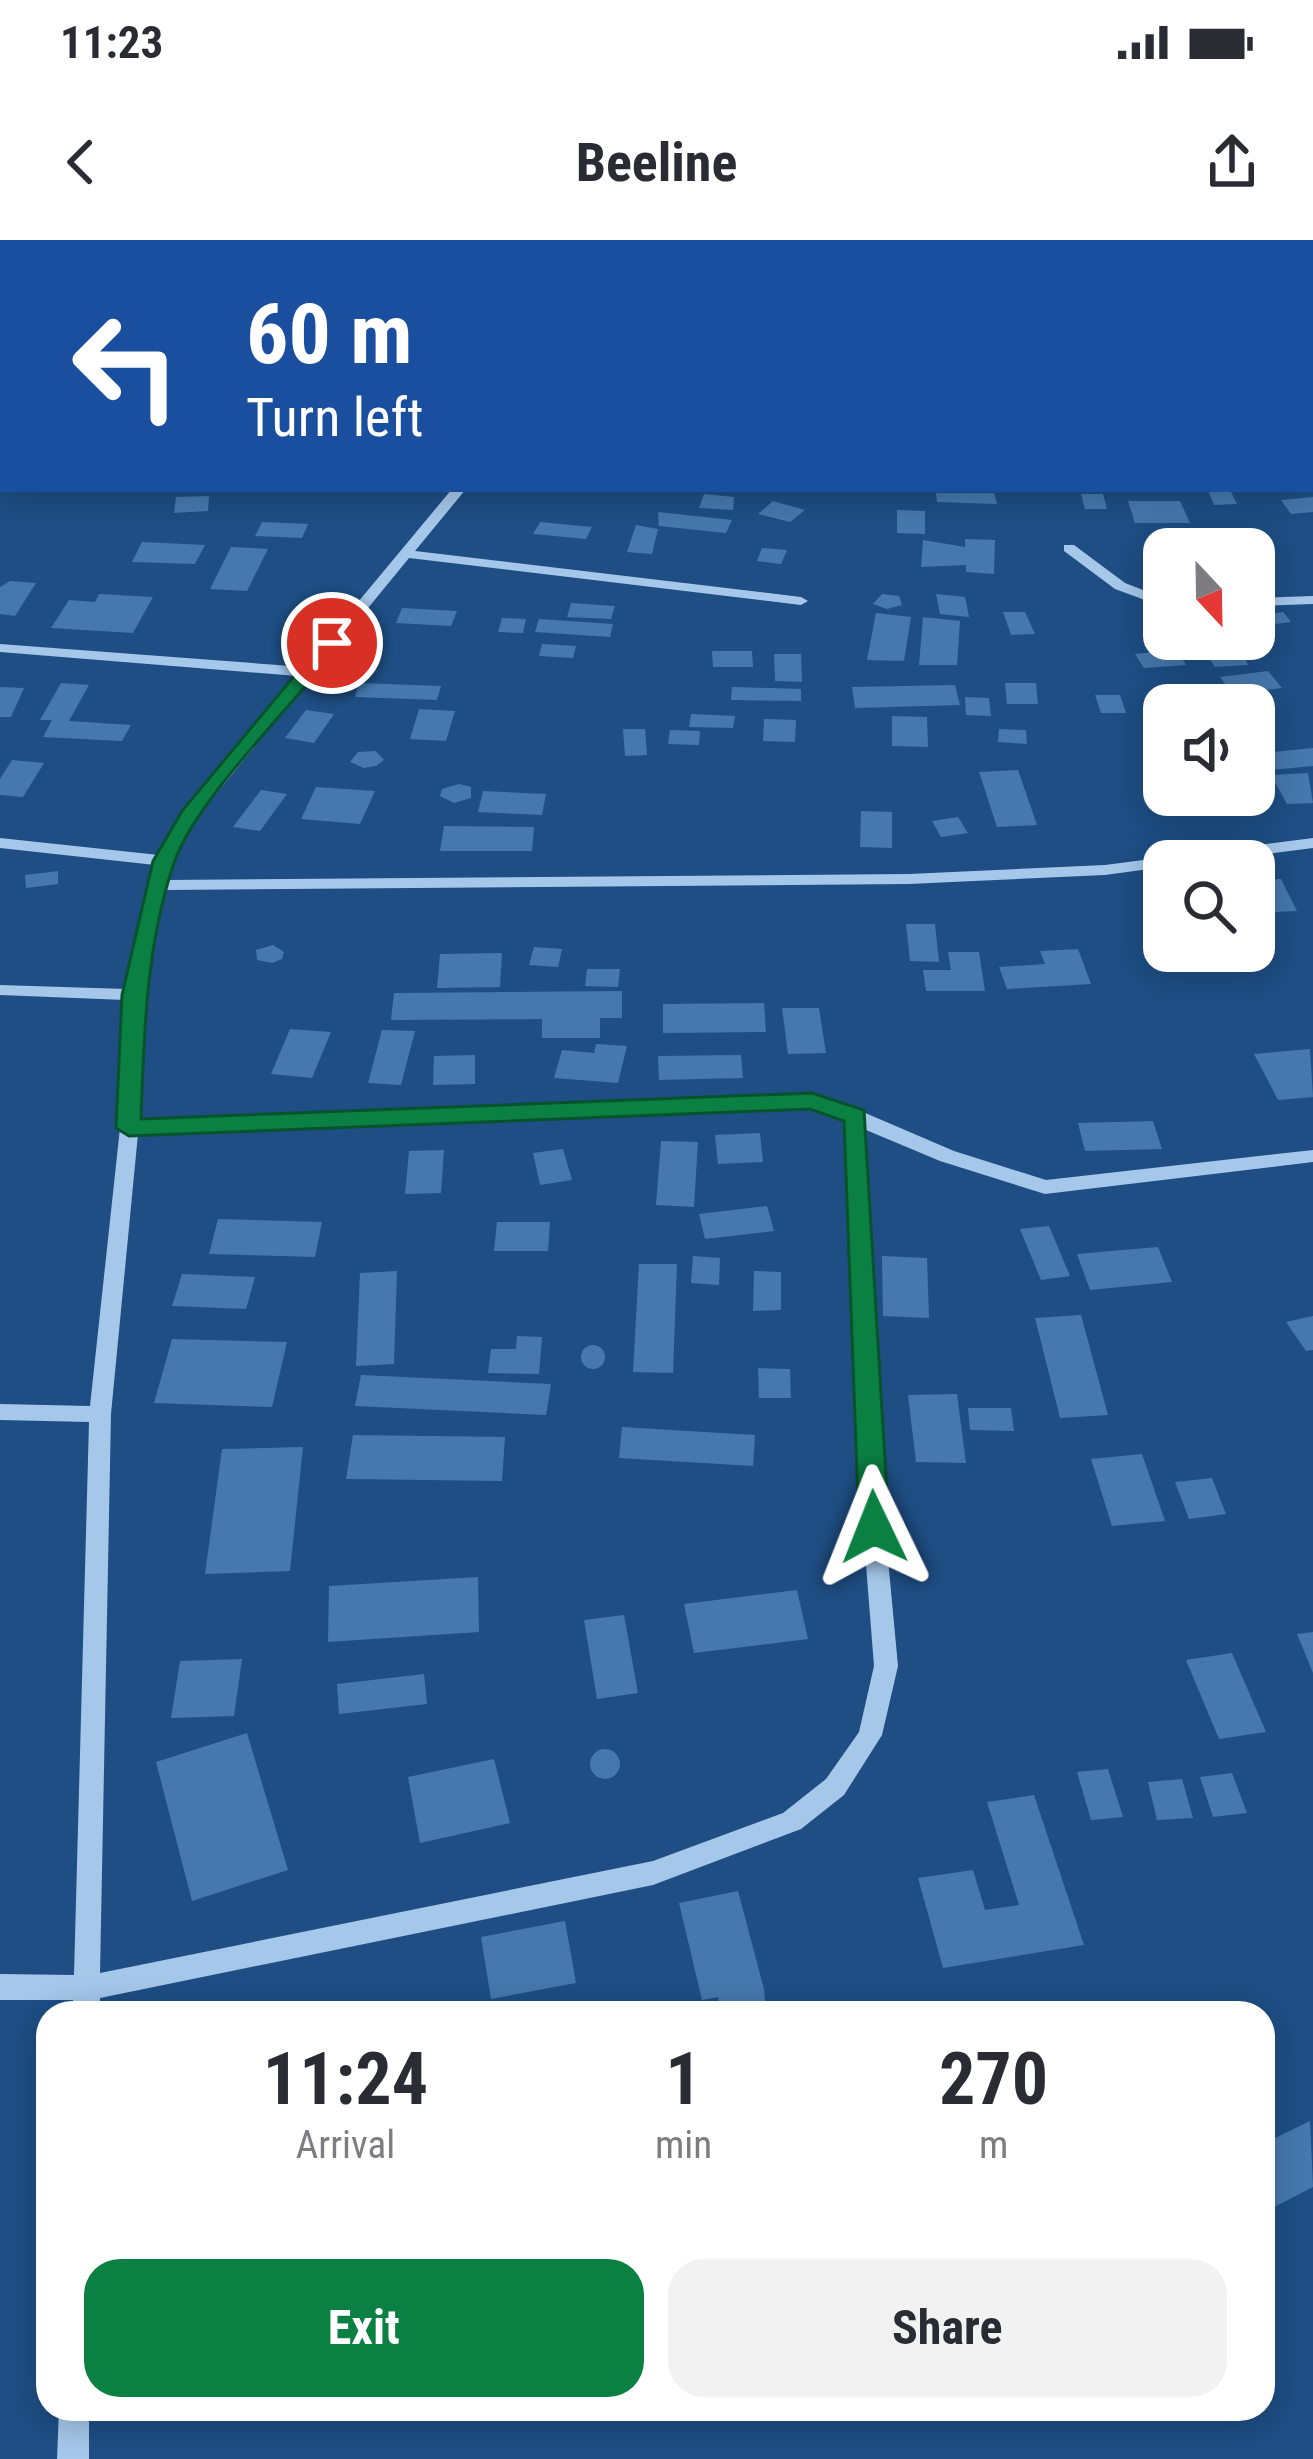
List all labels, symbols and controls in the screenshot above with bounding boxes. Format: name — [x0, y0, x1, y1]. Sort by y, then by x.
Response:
text: 11:23 — [60, 16, 163, 69]
icon: back — [48, 129, 114, 195]
icon: share — [1199, 129, 1265, 195]
text: Beeline — [576, 131, 737, 194]
text: 60 m — [246, 285, 413, 384]
icon: left — [48, 288, 204, 444]
text: Turn left — [246, 386, 423, 449]
north arrow — [1143, 528, 1275, 660]
map controls — [1143, 528, 1275, 972]
pin — [281, 592, 383, 694]
icon: arrive — [299, 610, 365, 676]
button: sound — [1143, 684, 1275, 816]
button: search — [1143, 840, 1275, 972]
position arrow — [811, 1464, 937, 1590]
text: 11:24 — [263, 2037, 428, 2122]
text: 1 — [665, 2037, 702, 2122]
text: 270 — [939, 2037, 1048, 2122]
text: Arrival — [296, 2122, 395, 2168]
text: min — [655, 2122, 712, 2168]
text: m — [979, 2122, 1008, 2168]
button: Exit — [84, 2259, 644, 2397]
button: Share — [668, 2259, 1227, 2397]

